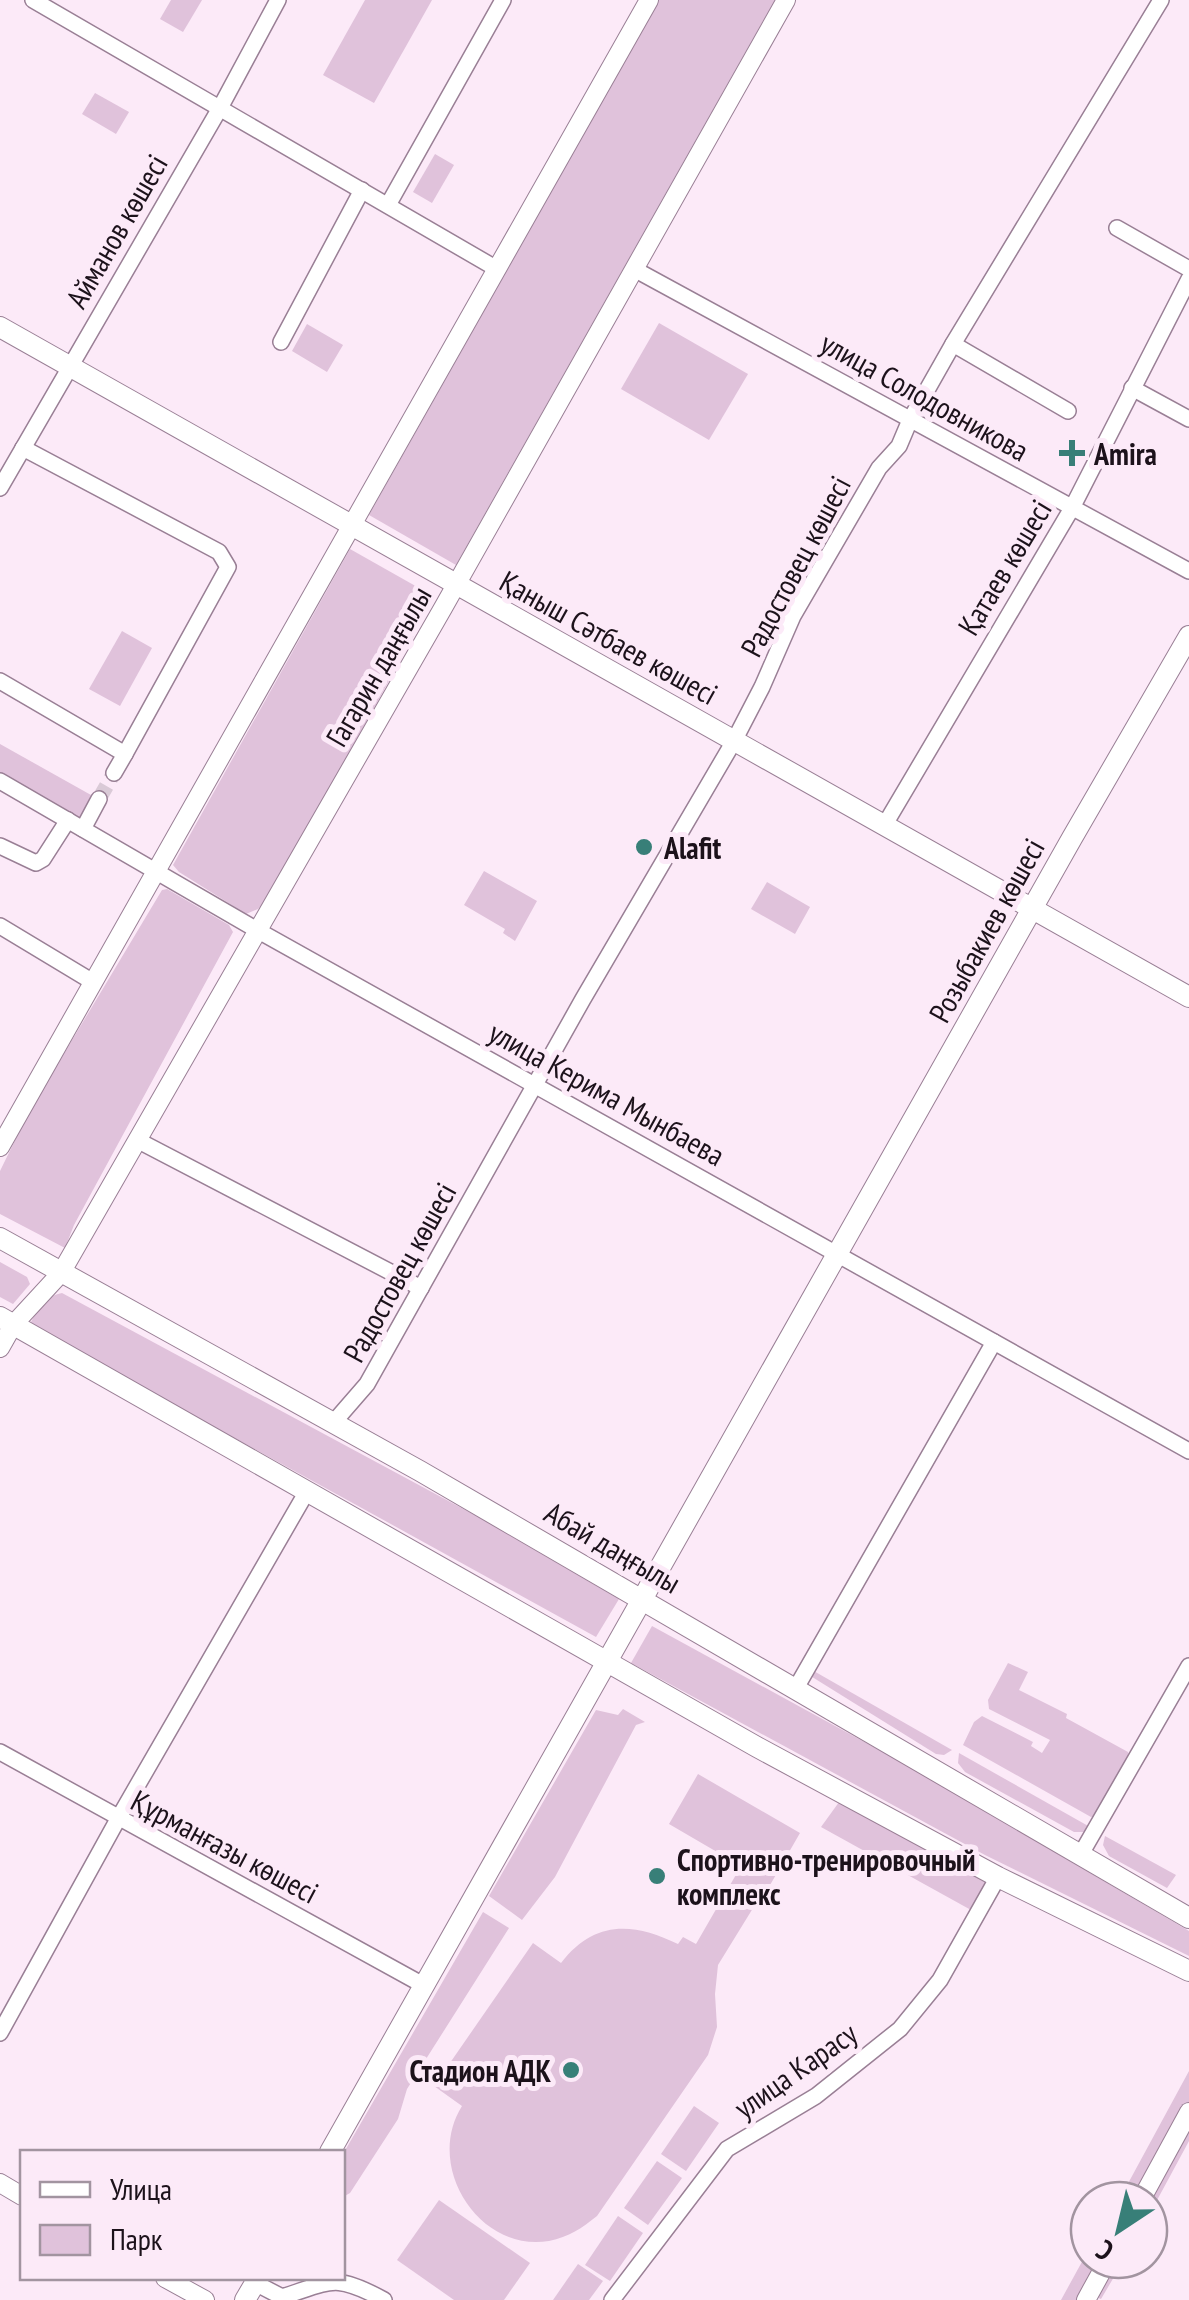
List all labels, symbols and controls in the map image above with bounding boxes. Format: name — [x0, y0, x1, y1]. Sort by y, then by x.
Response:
street label: Айманов көшесі — [56, 147, 176, 315]
street label: улица Солодовникова — [814, 323, 1036, 469]
place label: Amira — [1093, 434, 1157, 473]
marker: Amira — [1059, 440, 1085, 466]
street label: Радостовец көшесі — [731, 469, 859, 663]
street label: Қатаев көшесі — [948, 492, 1060, 642]
street label: Қаныш Сәтбаев көшесі — [493, 561, 725, 713]
street label: Гагарин даңғылы — [316, 579, 440, 753]
place label: Alafit — [663, 828, 722, 867]
street label: Розыбакиев көшесі — [919, 831, 1053, 1029]
marker: Alafit — [633, 836, 655, 858]
street label: улица Керима Мынбаева — [482, 1012, 732, 1174]
street label: Радостовец көшесі — [334, 1175, 464, 1369]
street label: Абай даңғылы — [538, 1492, 688, 1602]
street label: Құрманғазы көшесі — [125, 1780, 325, 1912]
place label: Спортивно-тренировочный комплекс — [677, 1840, 976, 1913]
marker: Спортивно-тренировочный комплекс — [646, 1865, 668, 1887]
street label: улица Карасу — [726, 2013, 865, 2127]
place label: Стадион АДК — [410, 2051, 551, 2090]
marker: Стадион АДК — [560, 2059, 582, 2081]
legend — [20, 2150, 345, 2280]
text: Улица — [110, 2169, 172, 2208]
north arrow — [1069, 2180, 1169, 2280]
text: Парк — [110, 2219, 163, 2258]
text: С — [1088, 2232, 1120, 2270]

